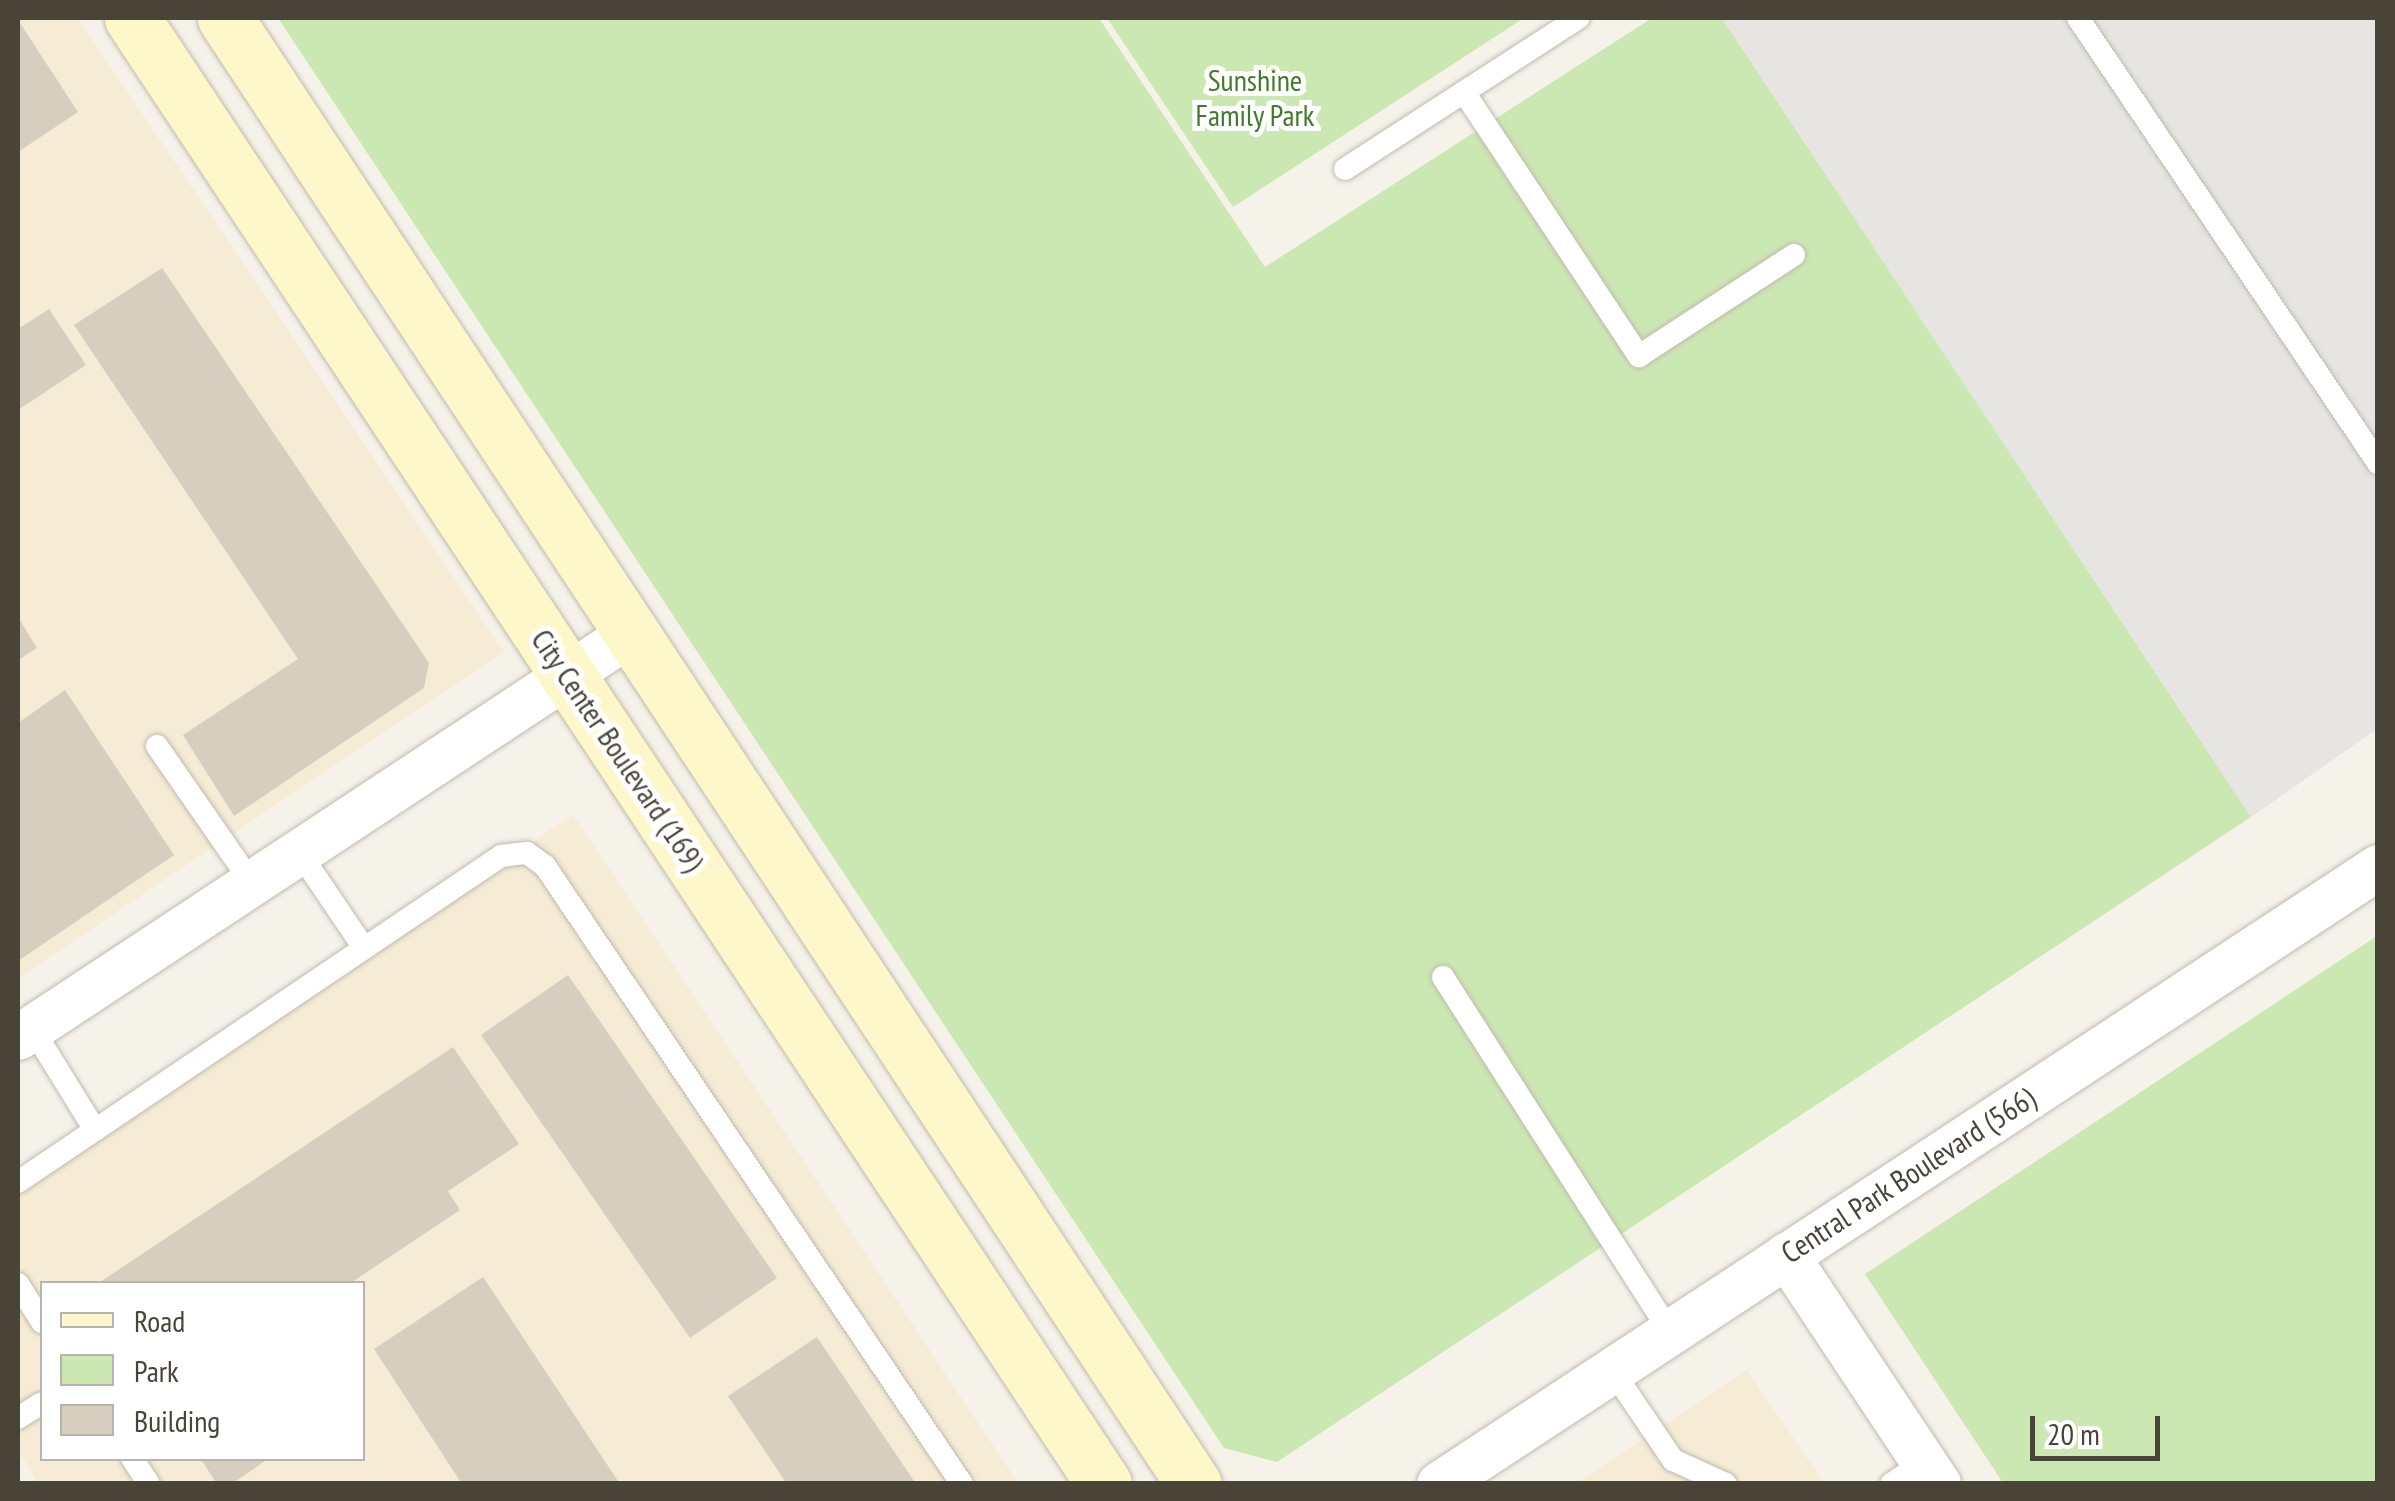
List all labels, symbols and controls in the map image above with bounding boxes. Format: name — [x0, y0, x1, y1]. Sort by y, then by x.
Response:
park label: Sunshine Family Park — [1195, 62, 1315, 132]
street label: City Center Boulevard (169) — [524, 622, 712, 878]
street label: Central Park Boulevard (566) — [1774, 1079, 2042, 1271]
legend — [40, 1281, 365, 1461]
text: Road — [134, 1301, 185, 1340]
text: Park — [134, 1351, 179, 1390]
scale bar — [2035, 1396, 2165, 1458]
text: Building — [134, 1401, 220, 1440]
text: 20 m — [2047, 1414, 2100, 1453]

